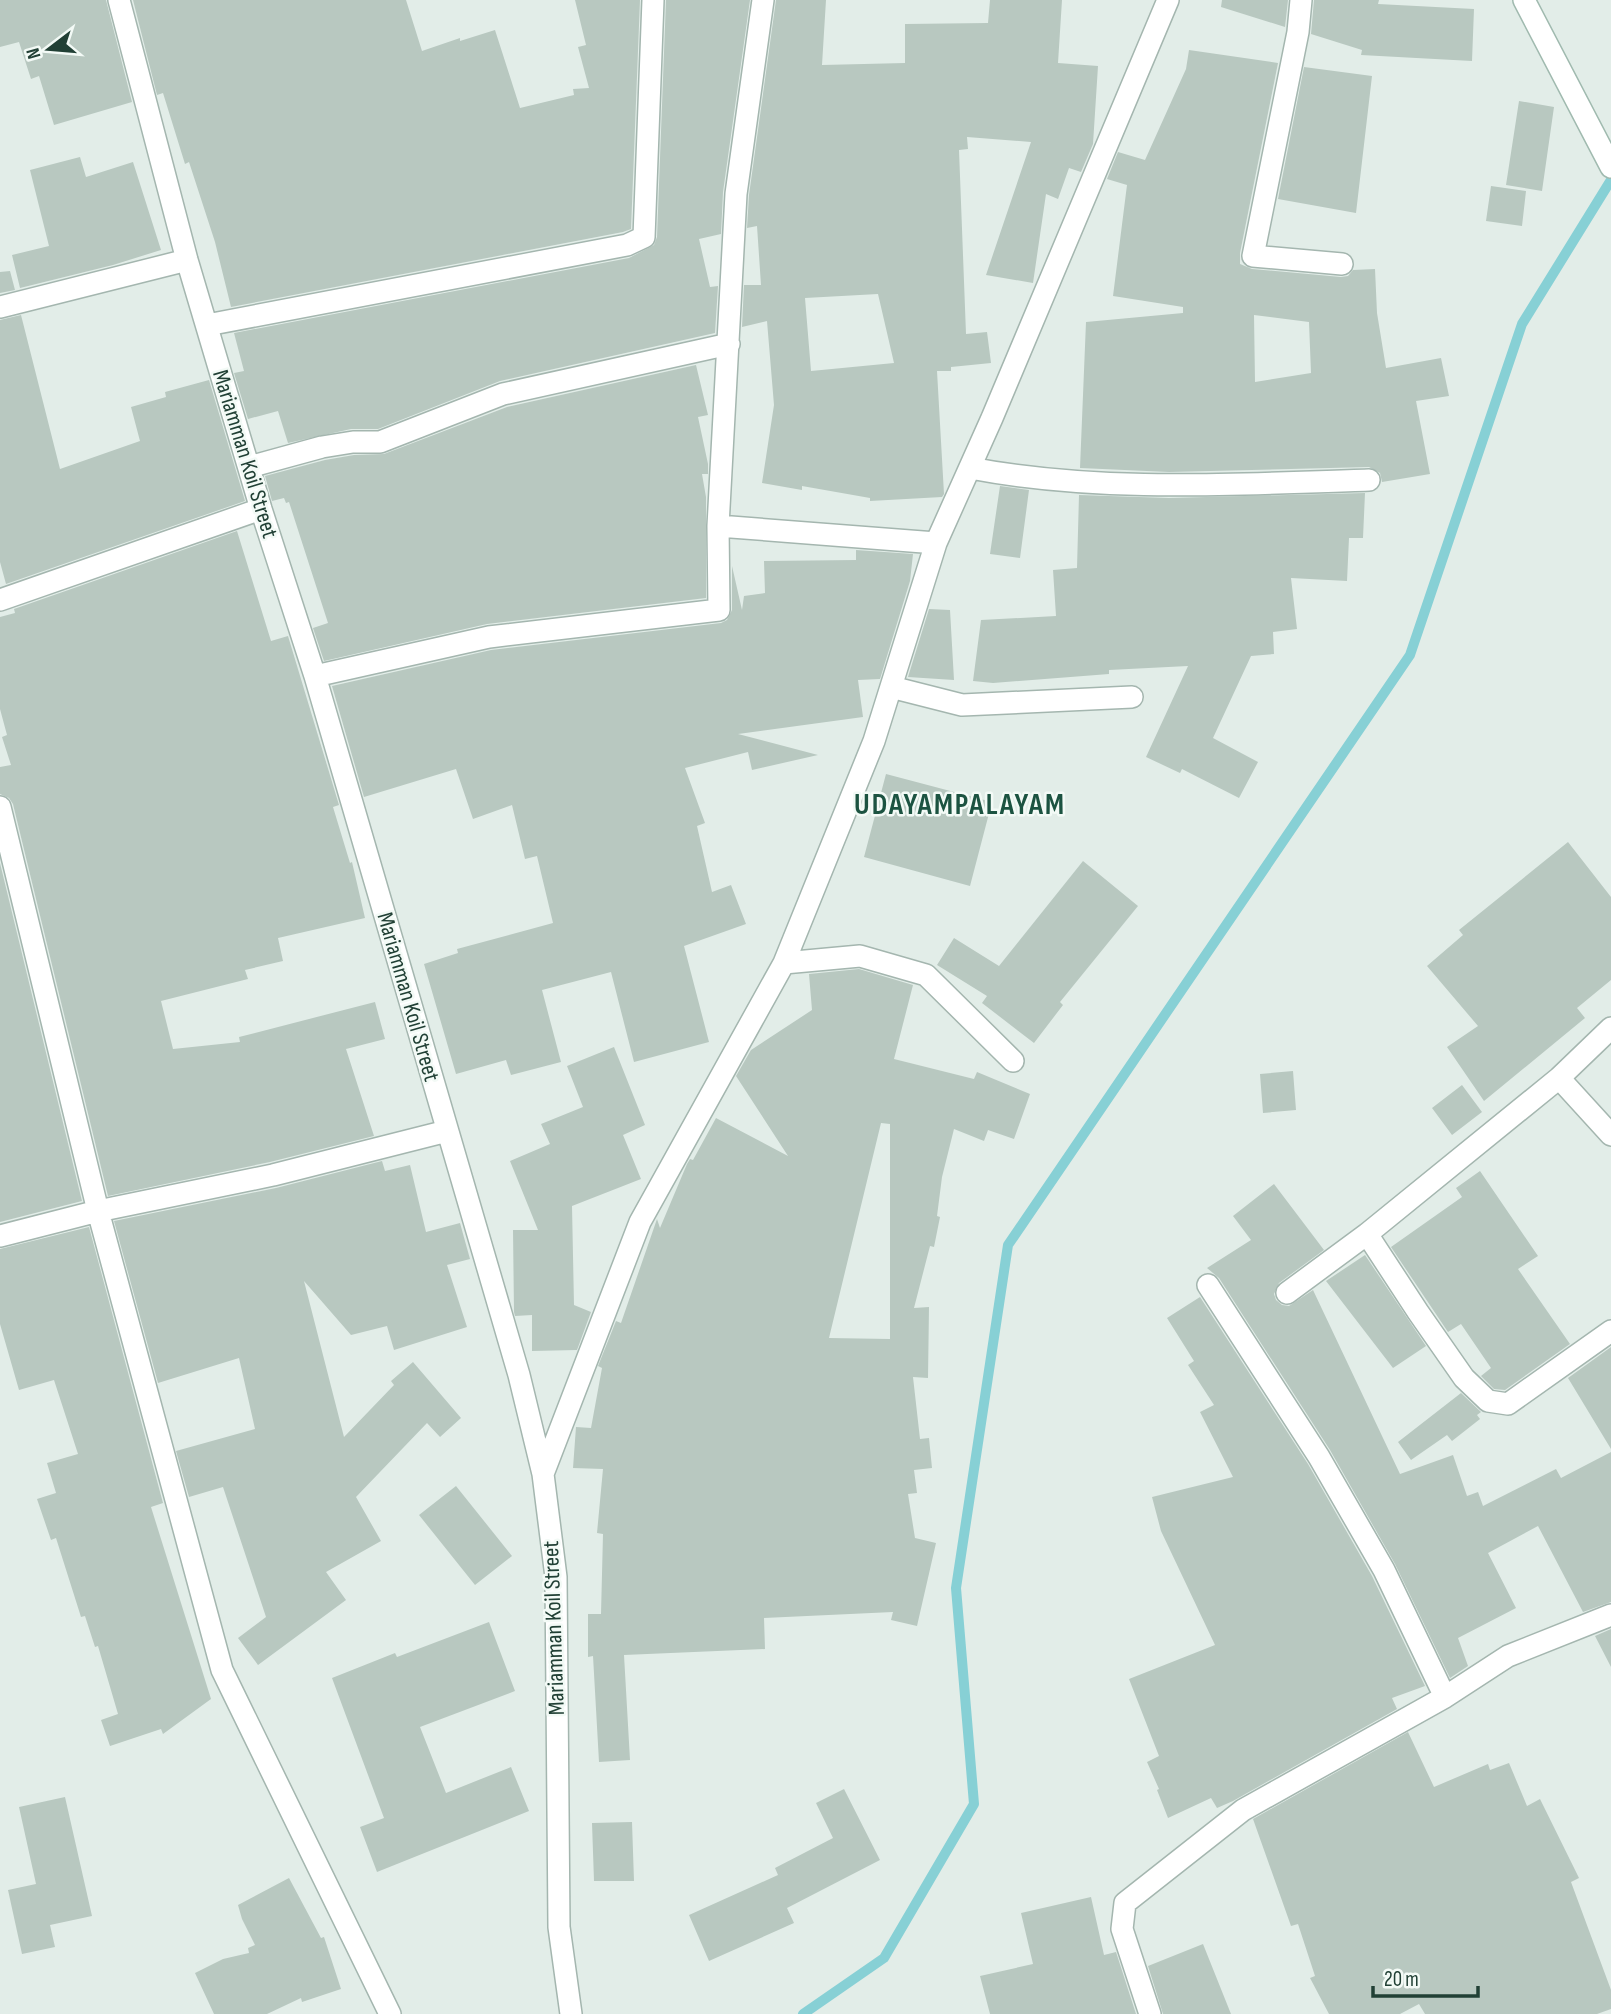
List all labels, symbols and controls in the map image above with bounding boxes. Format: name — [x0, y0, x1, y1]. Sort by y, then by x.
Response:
north arrow — [14, 14, 84, 84]
text: N — [22, 45, 47, 61]
street label: Mariamman Koil Street — [206, 366, 284, 542]
district label: UDAYAMPALAYAM — [854, 787, 1066, 823]
street label: Mariamman Koil Street — [371, 909, 445, 1085]
street label: Mariamman Koil Street — [537, 1540, 571, 1716]
scale bar — [1373, 1954, 1478, 1998]
text: 20 m — [1384, 1967, 1419, 1992]

